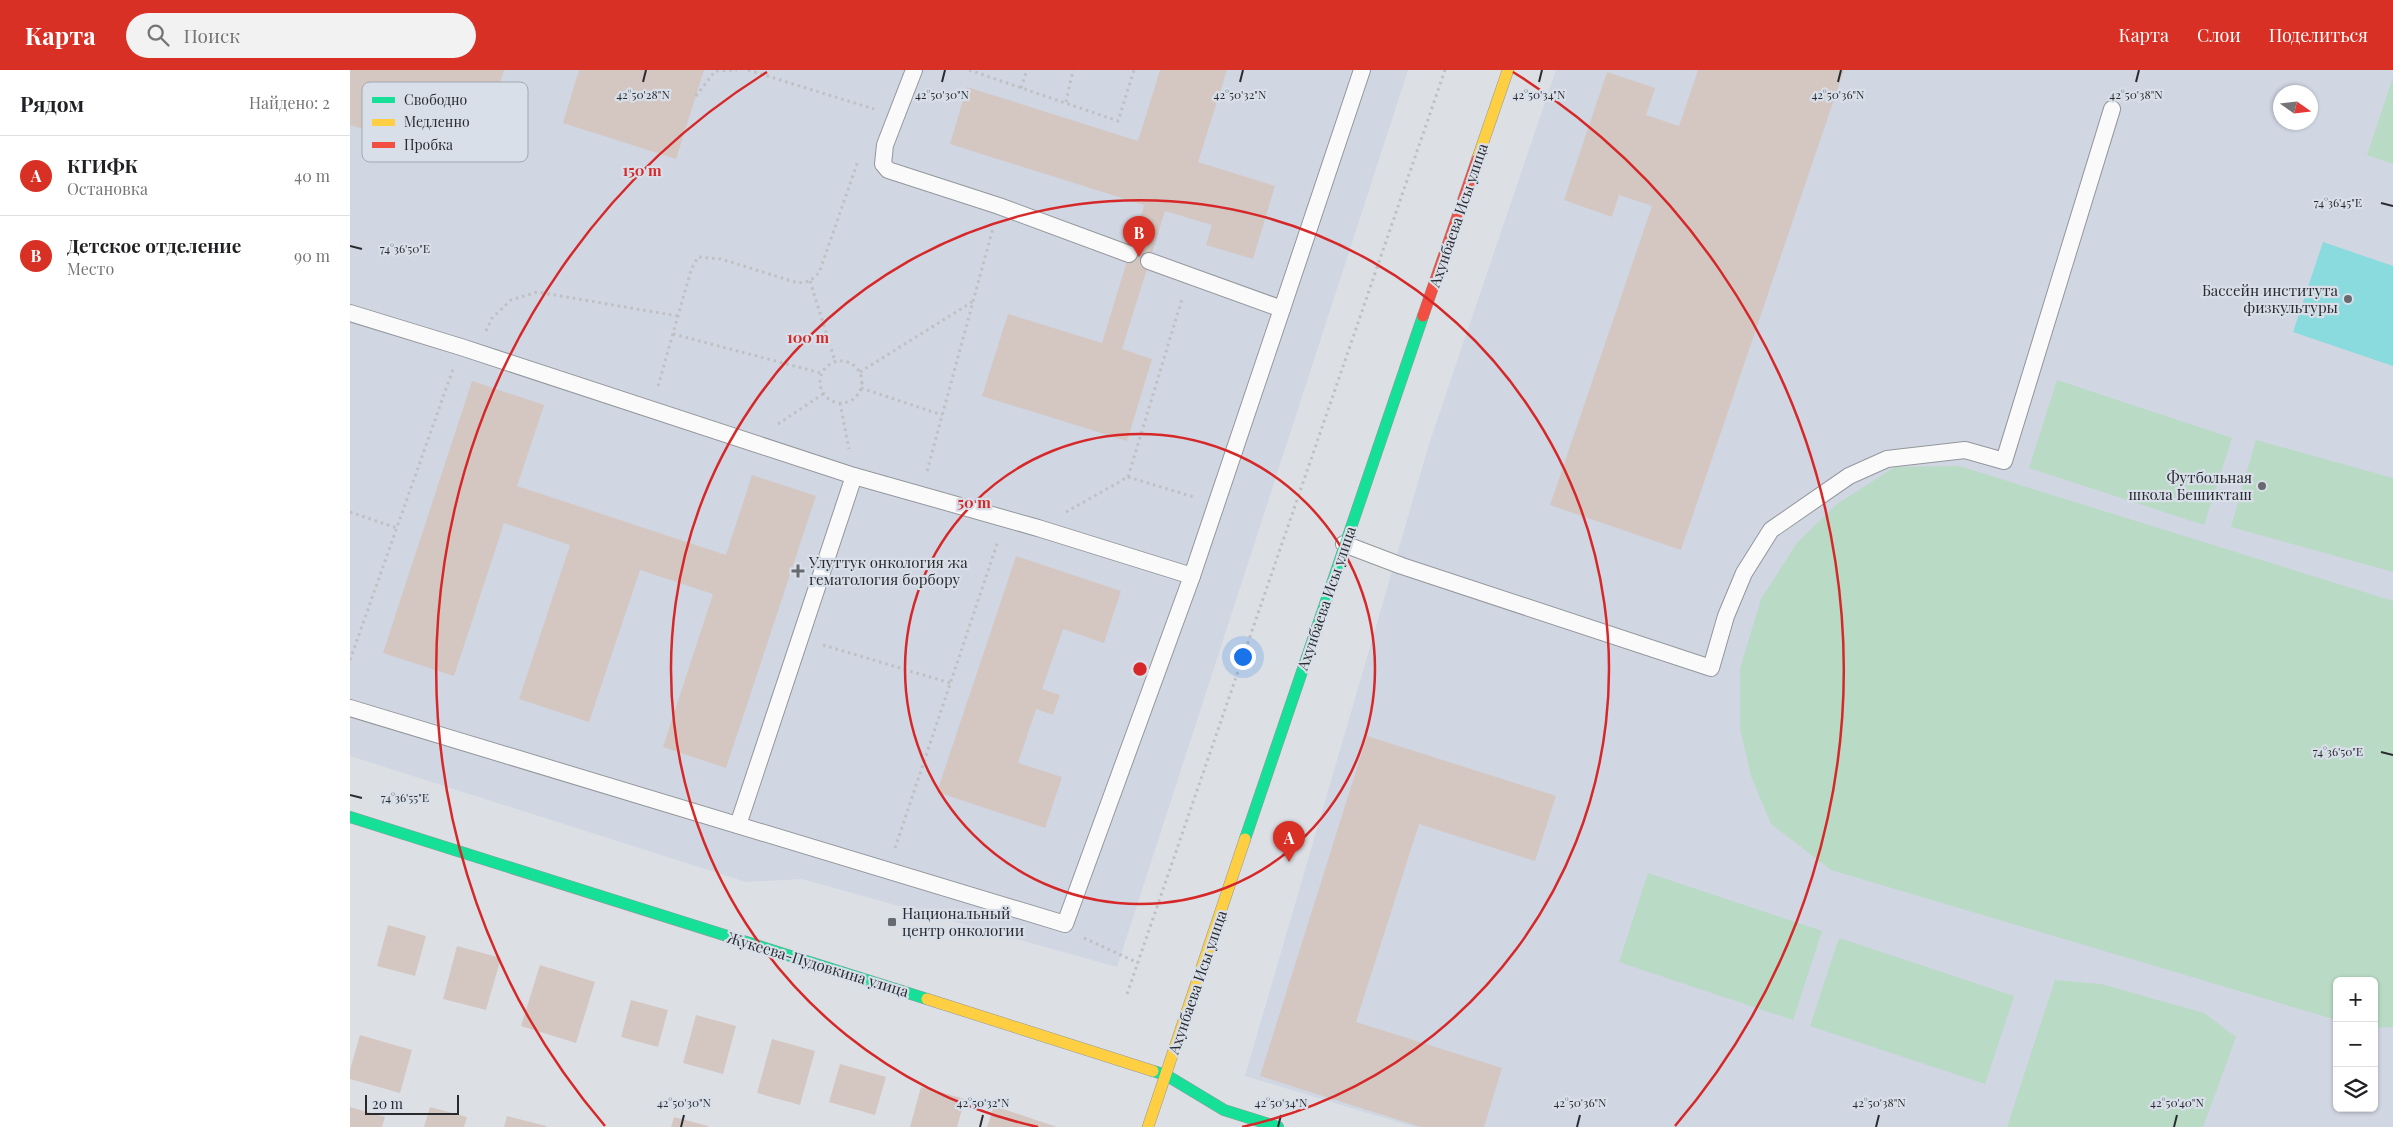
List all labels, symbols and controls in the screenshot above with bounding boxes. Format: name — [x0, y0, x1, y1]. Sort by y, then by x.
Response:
search box — [126, 13, 476, 58]
text: Карта — [25, 19, 96, 51]
icon: search — [144, 21, 172, 49]
text: Поиск — [184, 22, 240, 48]
text: Карта — [2118, 23, 2169, 47]
text: Слои — [2197, 23, 2241, 47]
text: Поделиться — [2269, 23, 2368, 47]
legend — [362, 82, 528, 162]
north arrow — [2273, 85, 2318, 130]
text: 42°50'28"N — [616, 86, 670, 102]
text: 42°50'30"N — [915, 86, 970, 102]
text: 42°50'32"N — [1214, 86, 1267, 102]
text: 42°50'34"N — [1513, 86, 1566, 102]
text: 42°50'36"N — [1811, 86, 1865, 102]
text: 42°50'38"N — [2109, 86, 2163, 102]
text: Рядом — [20, 89, 84, 117]
text: Свободно — [404, 90, 468, 109]
text: Найдено: 2 — [249, 92, 330, 113]
text: Медленно — [404, 112, 470, 131]
text: Пробка — [404, 135, 453, 154]
street label: Ахунбаева Исы улица — [1424, 140, 1492, 291]
text: КГИФК — [67, 152, 138, 178]
text: 150 m — [622, 160, 662, 180]
text: A — [31, 165, 41, 186]
text: 40 m — [294, 165, 330, 186]
text: Остановка — [67, 178, 148, 199]
text: 74°36'45"E — [2314, 194, 2362, 210]
pin: B — [1123, 216, 1155, 257]
text: Детское отделение — [67, 232, 241, 258]
text: 74°36'50"E — [380, 240, 430, 256]
text: B — [31, 245, 41, 266]
text: 90 m — [294, 245, 330, 266]
text: Место — [67, 258, 114, 279]
place label: Бассейн института физкультуры — [2202, 280, 2339, 317]
marker: Бассейн института физкультуры — [2342, 293, 2354, 305]
text: 100 m — [787, 327, 830, 347]
place label: Футбольная школа Бешикташ — [2129, 467, 2252, 504]
marker: Футбольная школа Бешикташ — [2256, 480, 2268, 492]
text: 50 m — [957, 492, 991, 512]
street label: Ахунбаева Исы улица — [1292, 523, 1360, 674]
place label: Улуттук онкология жа гематология борбору — [808, 552, 968, 589]
marker: Улуттук онкология жа гематология борбору — [791, 564, 805, 578]
your location — [1230, 644, 1256, 670]
centre of rings — [1131, 660, 1149, 678]
text: 74°36'50"E — [2313, 743, 2363, 759]
text: 74°36'55"E — [381, 789, 429, 805]
pin: A — [1273, 821, 1305, 862]
place label: Национальный центр онкологии — [902, 903, 1024, 940]
street label: Ахунбаева Исы улица — [1163, 907, 1231, 1058]
marker: Национальный центр онкологии — [886, 916, 898, 928]
street label: Жукеева-Пудовкина улица — [725, 927, 912, 1001]
map controls — [2333, 977, 2378, 1112]
button: + — [2333, 977, 2378, 1022]
button: − — [2333, 1022, 2378, 1067]
button: layers — [2333, 1067, 2378, 1112]
scale bar — [365, 1092, 459, 1115]
text: 20 m — [372, 1094, 403, 1113]
text: 42°50'30"N — [657, 1094, 712, 1110]
text: 42°50'32"N — [957, 1094, 1010, 1110]
text: 42°50'34"N — [1255, 1094, 1308, 1110]
text: 42°50'36"N — [1553, 1094, 1607, 1110]
text: 42°50'38"N — [1852, 1094, 1906, 1110]
text: 42°50'40"N — [2150, 1094, 2204, 1110]

